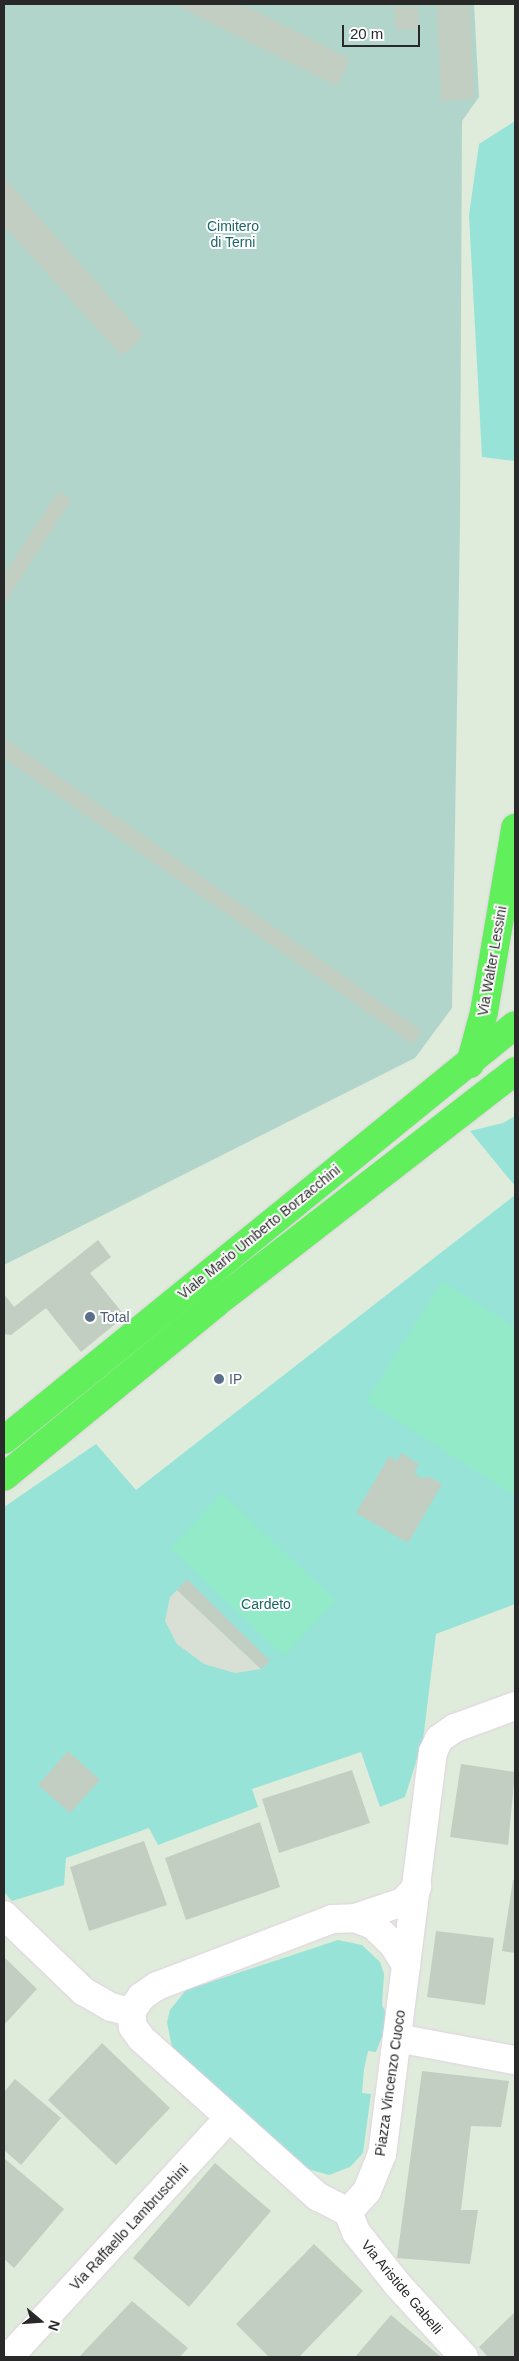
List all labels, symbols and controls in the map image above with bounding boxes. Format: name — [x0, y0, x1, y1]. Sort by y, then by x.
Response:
scale bar — [344, 15, 422, 47]
text: 20 m — [350, 25, 383, 42]
park label: Cimitero di Terni — [207, 218, 259, 250]
street label: Via Walter Lessini — [474, 905, 510, 1017]
street label: Viale Mario Umberto Borzacchini — [175, 1161, 343, 1303]
place label: Total — [100, 1309, 130, 1325]
marker: Total — [84, 1311, 96, 1323]
place label: IP — [229, 1371, 242, 1387]
marker: IP — [213, 1373, 225, 1385]
park label: Cardeto — [241, 1596, 291, 1612]
street label: Piazza Vincenzo Cuoco — [371, 2009, 409, 2157]
street label: Via Raffaello Lambruschini — [66, 2161, 192, 2293]
street label: Via Aristide Gabelli — [358, 2236, 446, 2338]
north arrow — [15, 2296, 65, 2346]
text: N — [45, 2318, 63, 2333]

